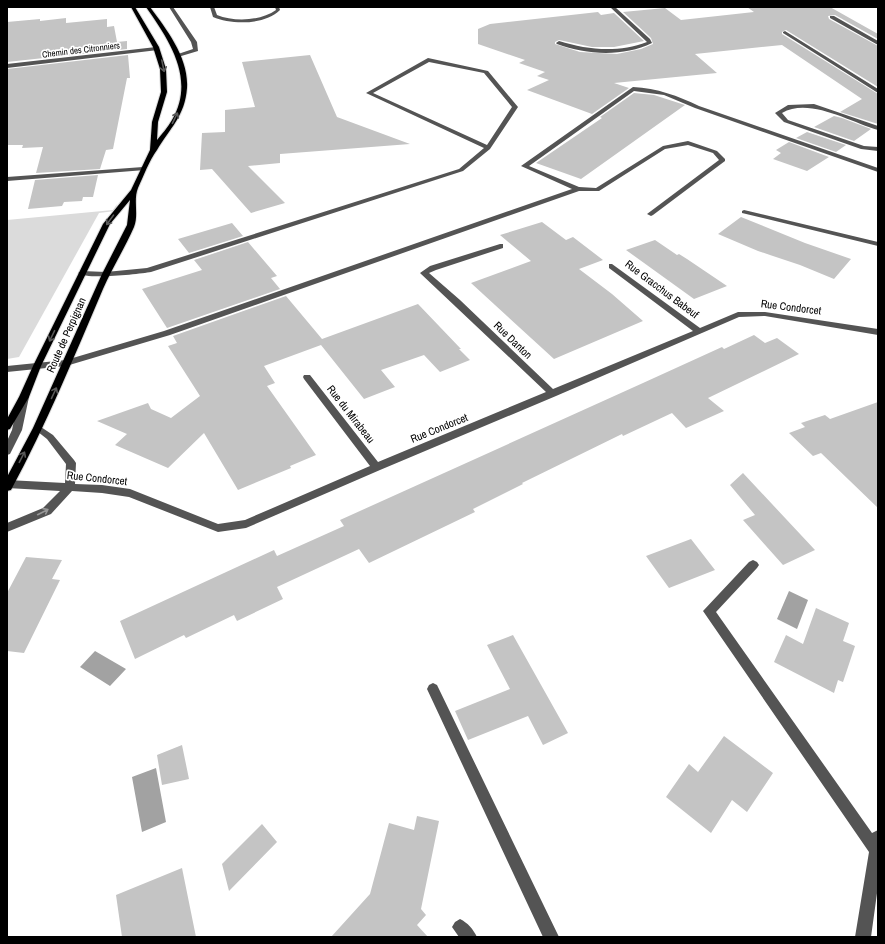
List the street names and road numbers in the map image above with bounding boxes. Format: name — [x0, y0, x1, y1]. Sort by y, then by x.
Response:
street label: Chemin des Citronniers — [41, 39, 121, 61]
street label: Rue Gracchus Babeuf — [622, 257, 702, 322]
street label: Route de Perpignan — [43, 295, 89, 375]
street label: Rue Condorcet — [760, 296, 822, 318]
street label: Rue Danton — [491, 318, 535, 362]
street label: Rue du Mirabeau — [324, 382, 378, 446]
street label: Rue Condorcet — [408, 410, 470, 446]
street label: Rue Condorcet — [66, 468, 128, 488]

